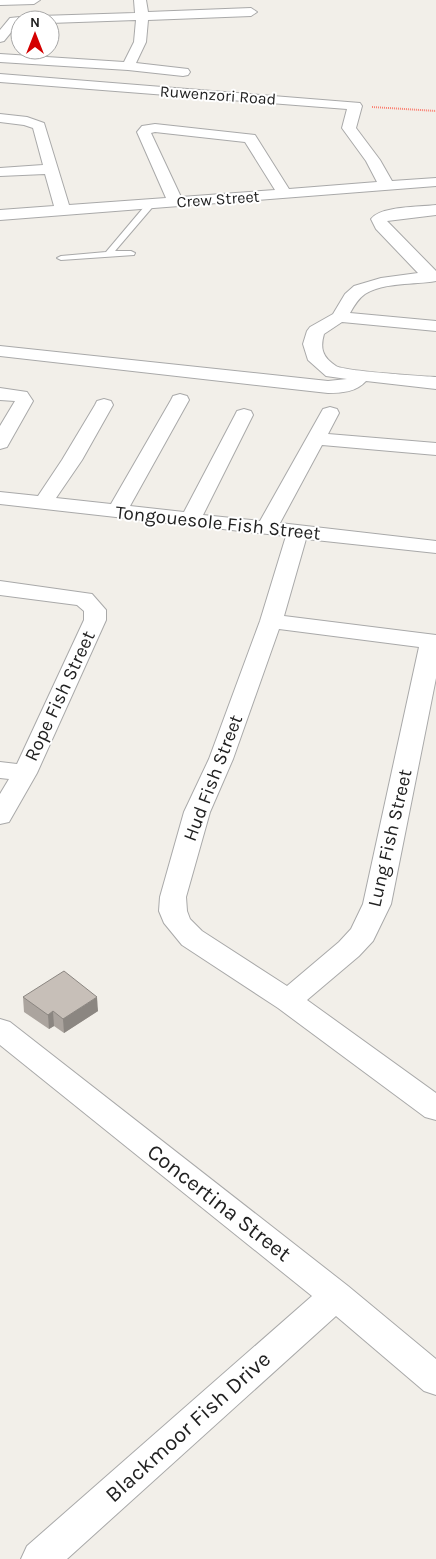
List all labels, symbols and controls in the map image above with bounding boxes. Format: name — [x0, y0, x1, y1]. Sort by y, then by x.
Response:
north arrow — [10, 10, 60, 60]
text: N — [30, 14, 40, 31]
street label: Ruwenzori Road — [159, 81, 277, 109]
street label: Crew Street — [176, 187, 260, 211]
street label: Tongouesole Fish Street — [114, 501, 322, 545]
street label: Rope Fish Street — [20, 627, 100, 765]
street label: Hud Fish Street — [179, 712, 247, 844]
street label: Lung Fish Street — [363, 767, 417, 909]
street label: Concertina Street — [142, 1139, 296, 1267]
street label: Blackmoor Fish Drive — [100, 1346, 276, 1508]

